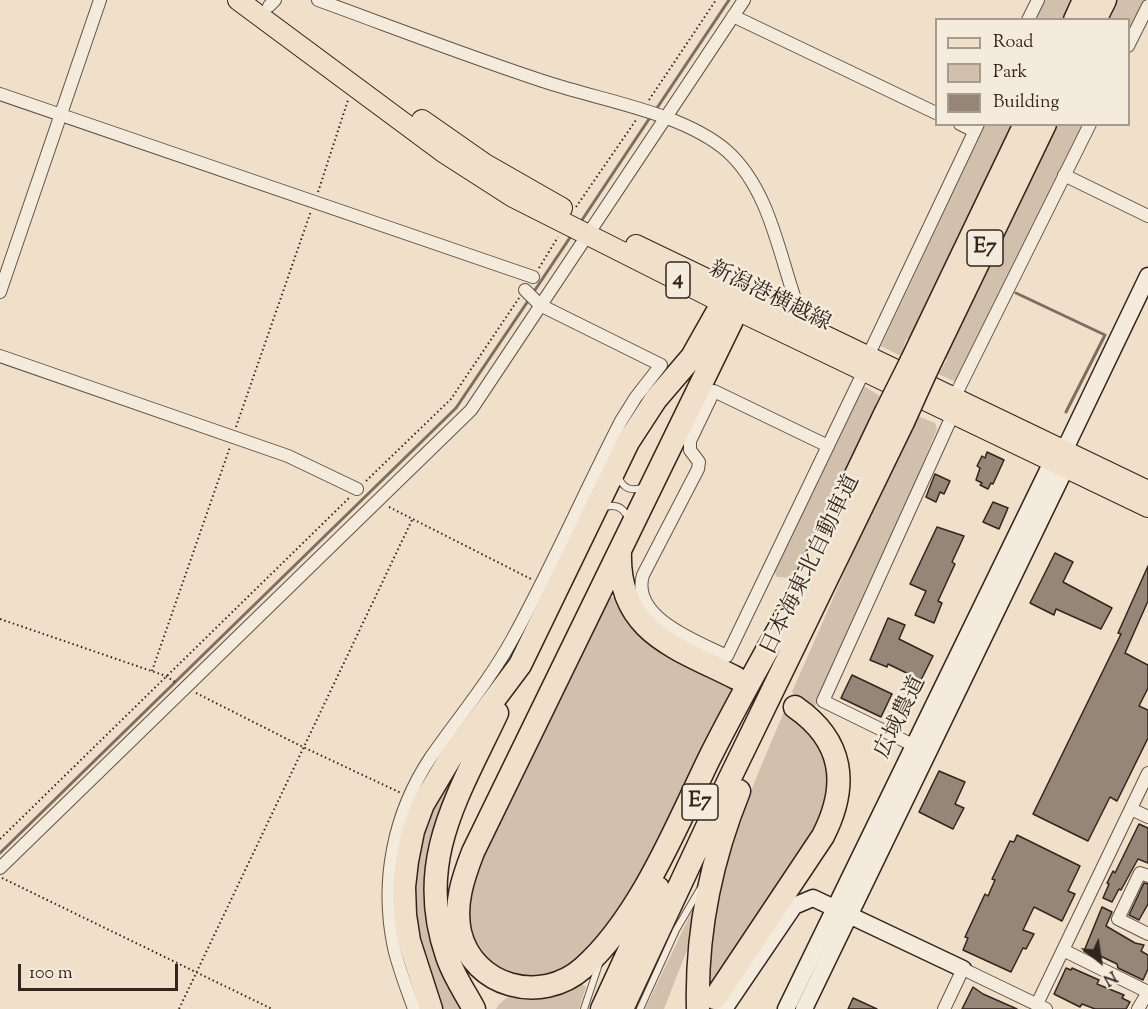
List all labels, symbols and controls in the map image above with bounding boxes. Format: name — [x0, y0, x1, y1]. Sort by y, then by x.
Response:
legend — [935, 18, 1130, 126]
text: Road — [993, 30, 1033, 56]
text: Park — [993, 60, 1027, 86]
text: Building — [993, 90, 1059, 116]
road number: E7 — [967, 230, 1003, 266]
street label: 新潟港横越線 — [704, 257, 834, 339]
road number: 4 — [666, 262, 690, 298]
street label: 日本海東北自動車道 — [757, 471, 867, 661]
street label: 広域農道 — [871, 673, 933, 763]
road number: E7 — [682, 784, 718, 820]
north arrow — [1070, 931, 1130, 991]
scale bar — [21, 952, 182, 990]
text: 100 m — [29, 961, 73, 987]
text: N — [1098, 964, 1121, 990]

